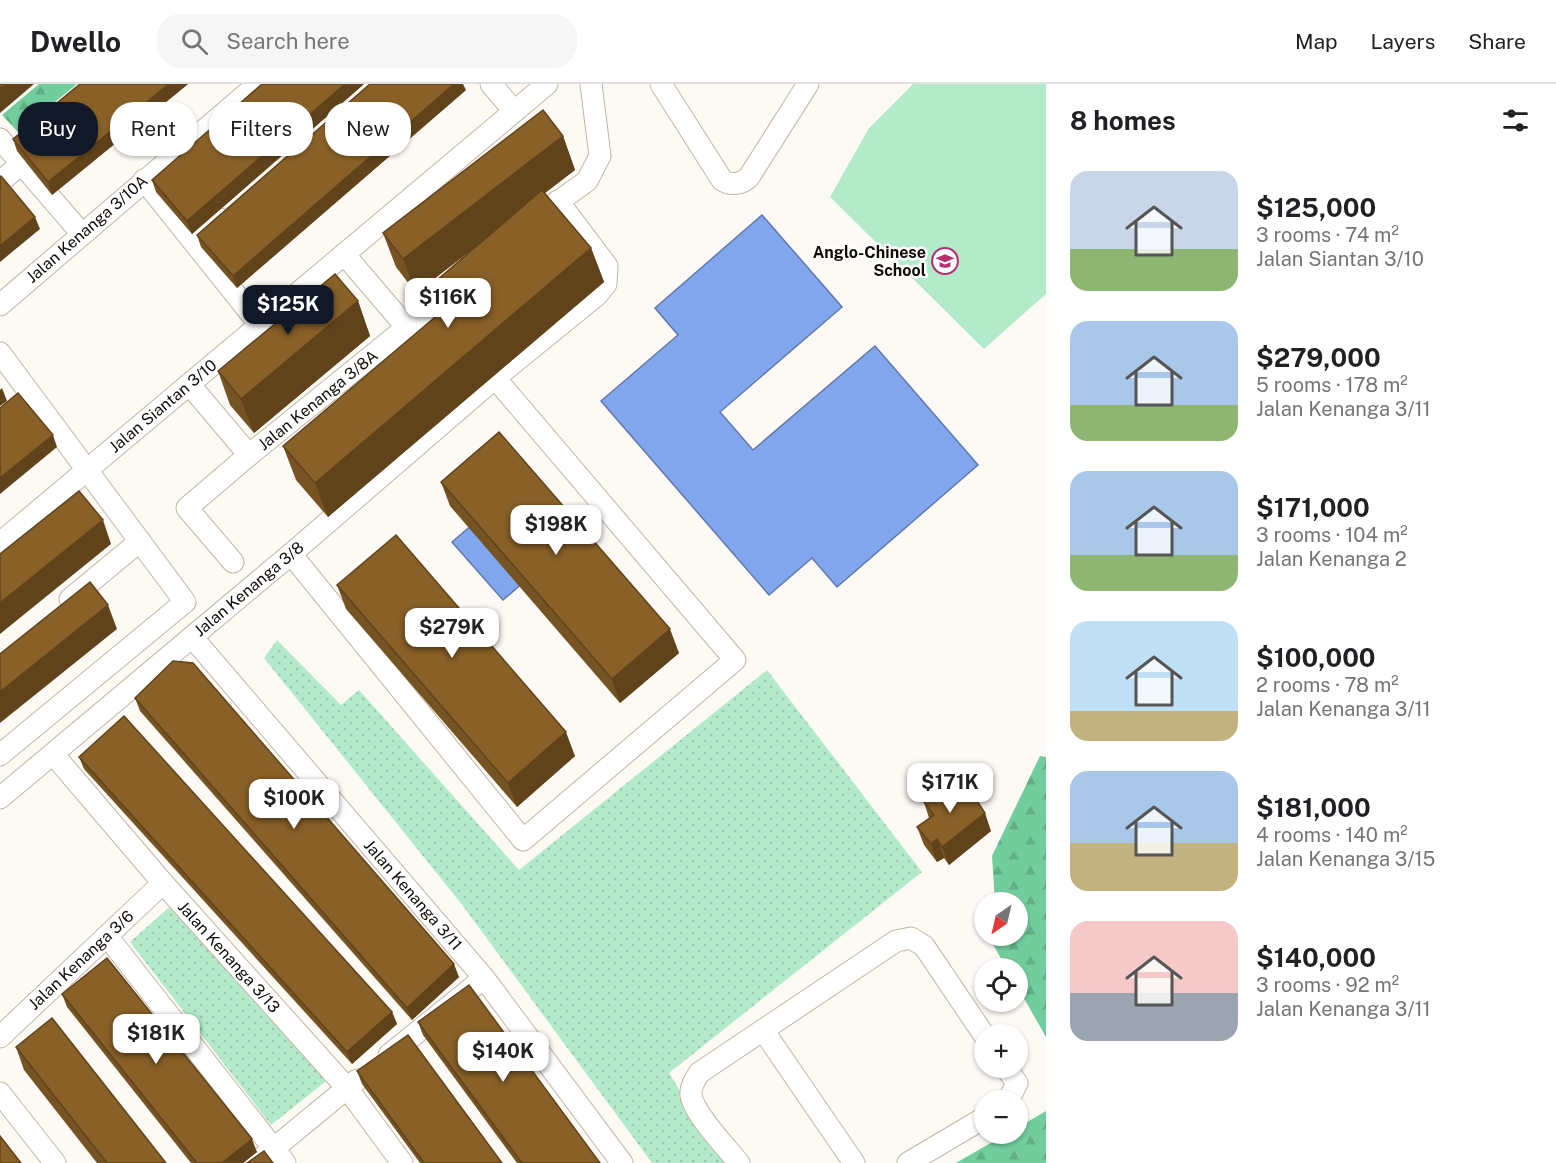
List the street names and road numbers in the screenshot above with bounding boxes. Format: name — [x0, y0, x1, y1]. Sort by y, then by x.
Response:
street label: Jalan Kenanga 3/10A — [22, 171, 152, 287]
street label: Jalan Kenanga 3/8A — [254, 346, 382, 454]
street label: Jalan Siantan 3/10 — [105, 355, 221, 456]
street label: Jalan Kenanga 3/8 — [190, 538, 308, 640]
street label: Jalan Kenanga 3/11 — [360, 836, 466, 954]
street label: Jalan Kenanga 3/13 — [174, 897, 284, 1017]
street label: Jalan Kenanga 3/6 — [25, 906, 137, 1014]

